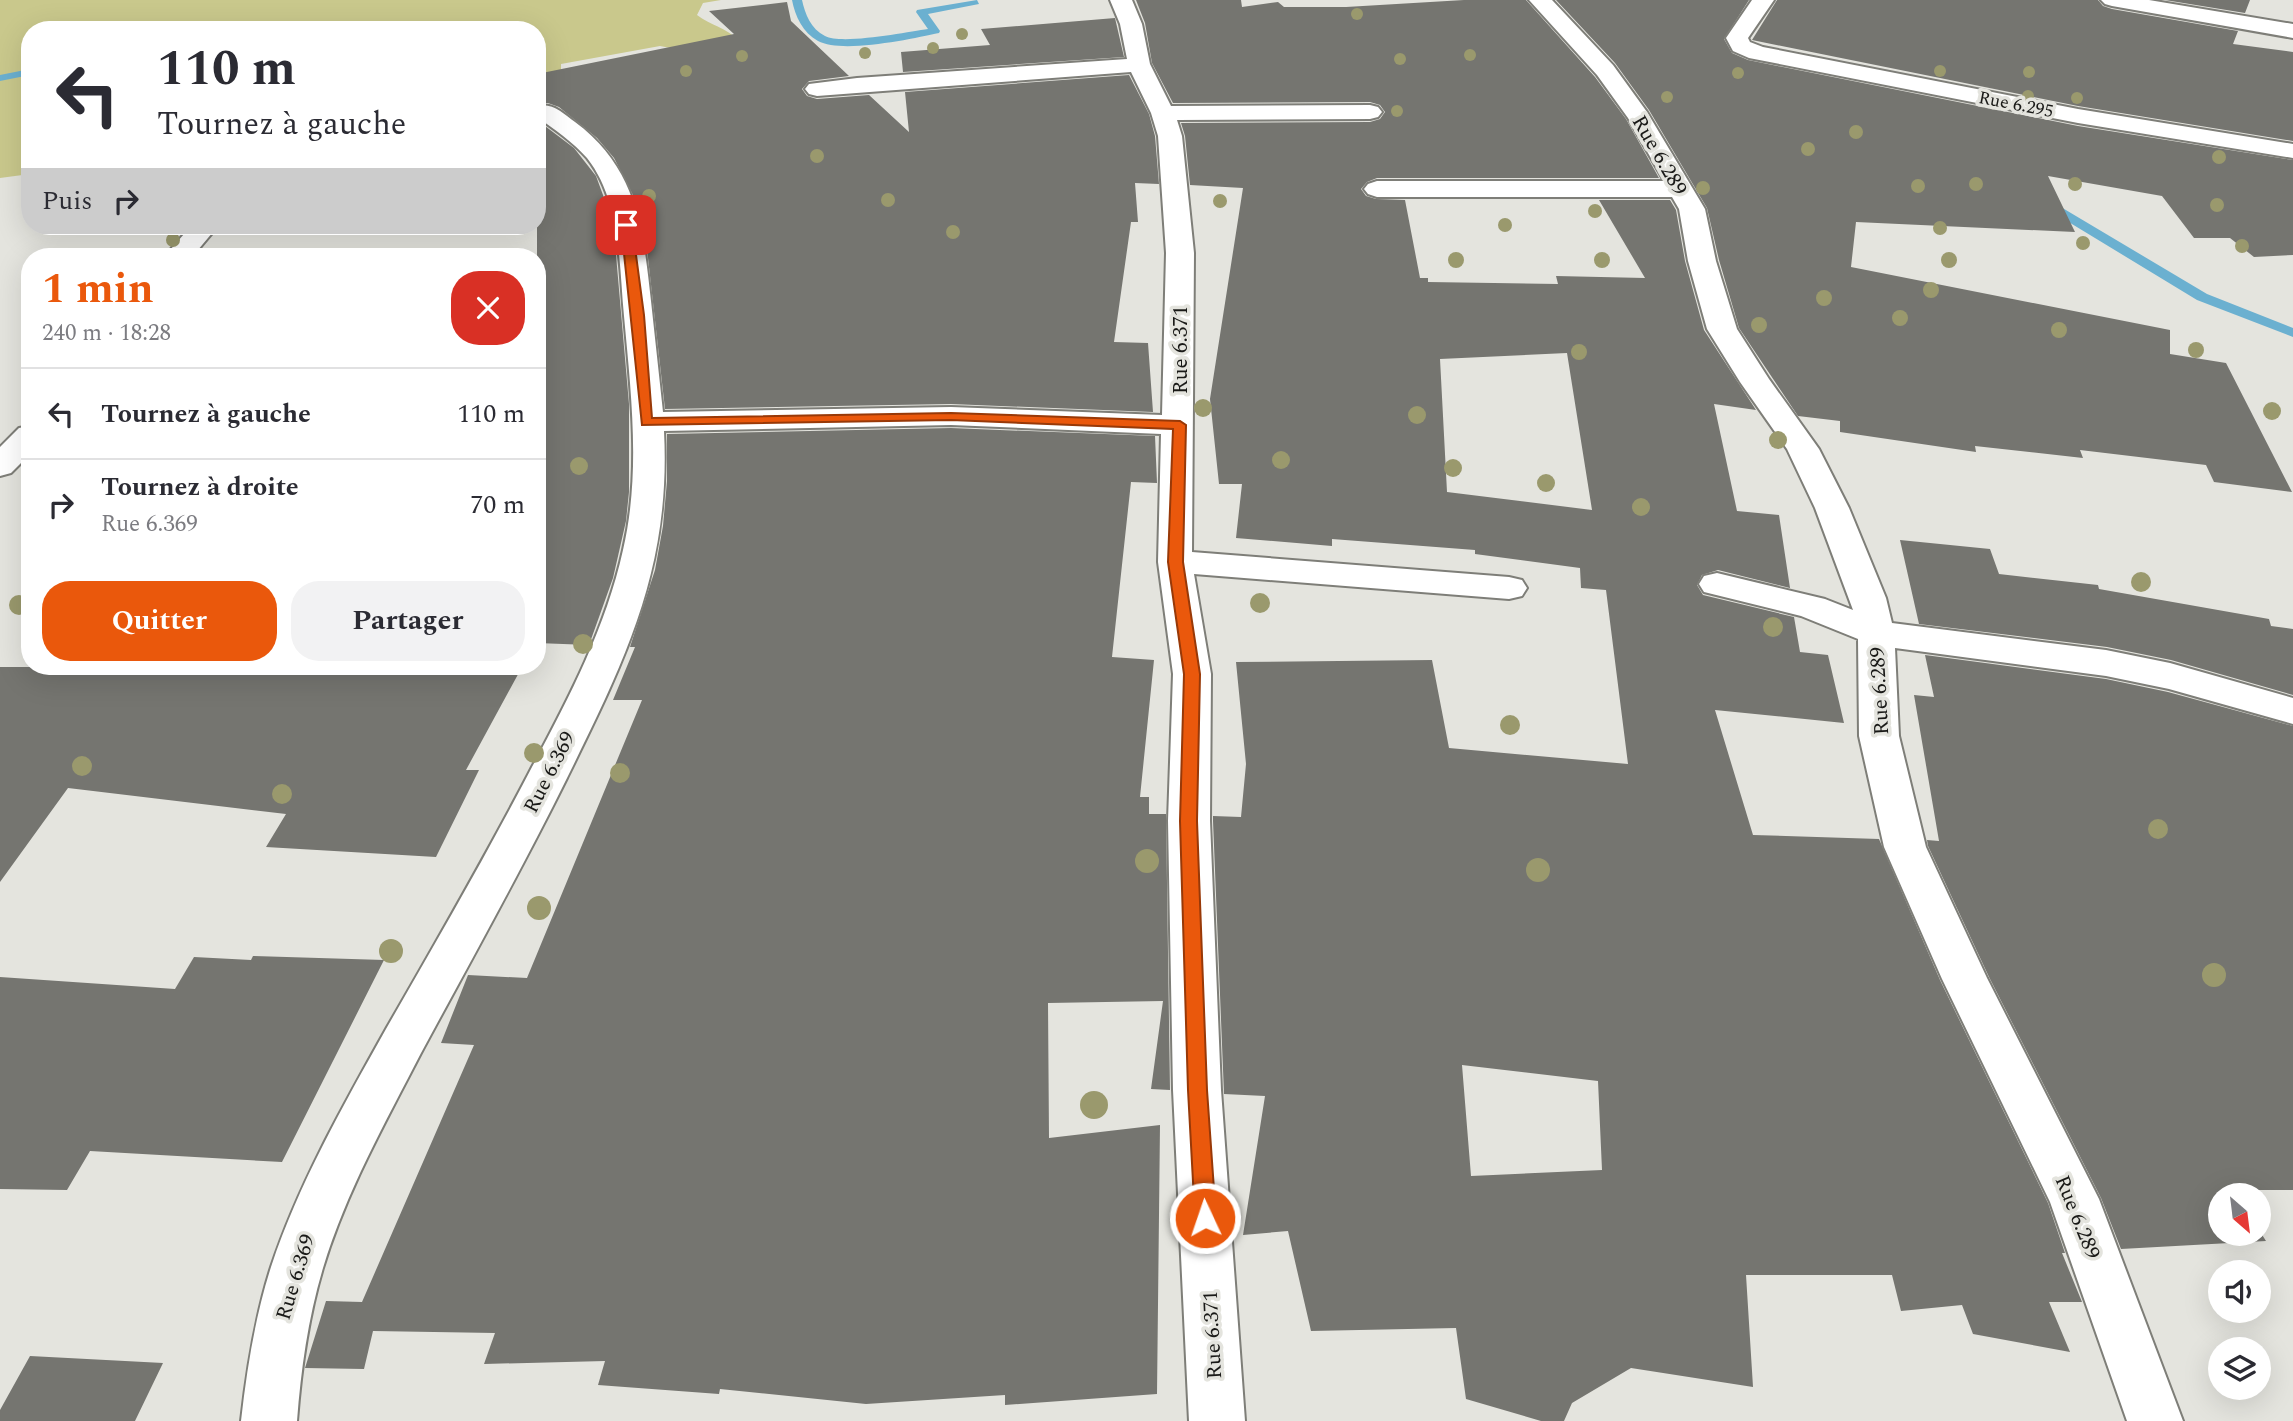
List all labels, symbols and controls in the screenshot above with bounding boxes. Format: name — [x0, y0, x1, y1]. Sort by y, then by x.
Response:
text: 110 m — [157, 32, 296, 107]
icon: left — [42, 49, 133, 140]
street label: Rue 6.295 — [1976, 84, 2056, 125]
text: Tournez à gauche — [157, 100, 406, 149]
street label: Rue 6.289 — [1623, 109, 1695, 202]
text: Puis — [42, 181, 93, 221]
icon: right — [107, 182, 145, 220]
pin — [596, 195, 656, 255]
icon: arrive — [607, 206, 645, 244]
text: 1 min — [42, 258, 154, 321]
button: close — [451, 271, 525, 345]
street label: Rue 6.371 — [1165, 306, 1197, 394]
text: 240 m · 18:28 — [42, 316, 171, 351]
text: Tournez à gauche — [101, 394, 311, 434]
text: 110 m — [457, 394, 525, 434]
icon: left — [42, 395, 80, 433]
text: Tournez à droite — [101, 467, 299, 507]
text: 70 m — [470, 485, 525, 525]
icon: right — [42, 486, 80, 524]
text: Rue 6.369 — [101, 507, 198, 542]
button: Quitter — [42, 581, 277, 661]
button: Partager — [291, 581, 525, 661]
street label: Rue 6.289 — [1862, 646, 1898, 736]
street label: Rue 6.369 — [516, 726, 584, 819]
street label: Rue 6.289 — [2046, 1170, 2108, 1264]
position arrow — [1168, 1181, 1242, 1255]
north arrow — [2208, 1183, 2272, 1246]
map controls — [2208, 1183, 2271, 1400]
street label: Rue 6.369 — [268, 1230, 324, 1324]
button: sound — [2208, 1260, 2271, 1323]
street label: Rue 6.371 — [1195, 1290, 1231, 1380]
button: layers — [2208, 1337, 2271, 1400]

